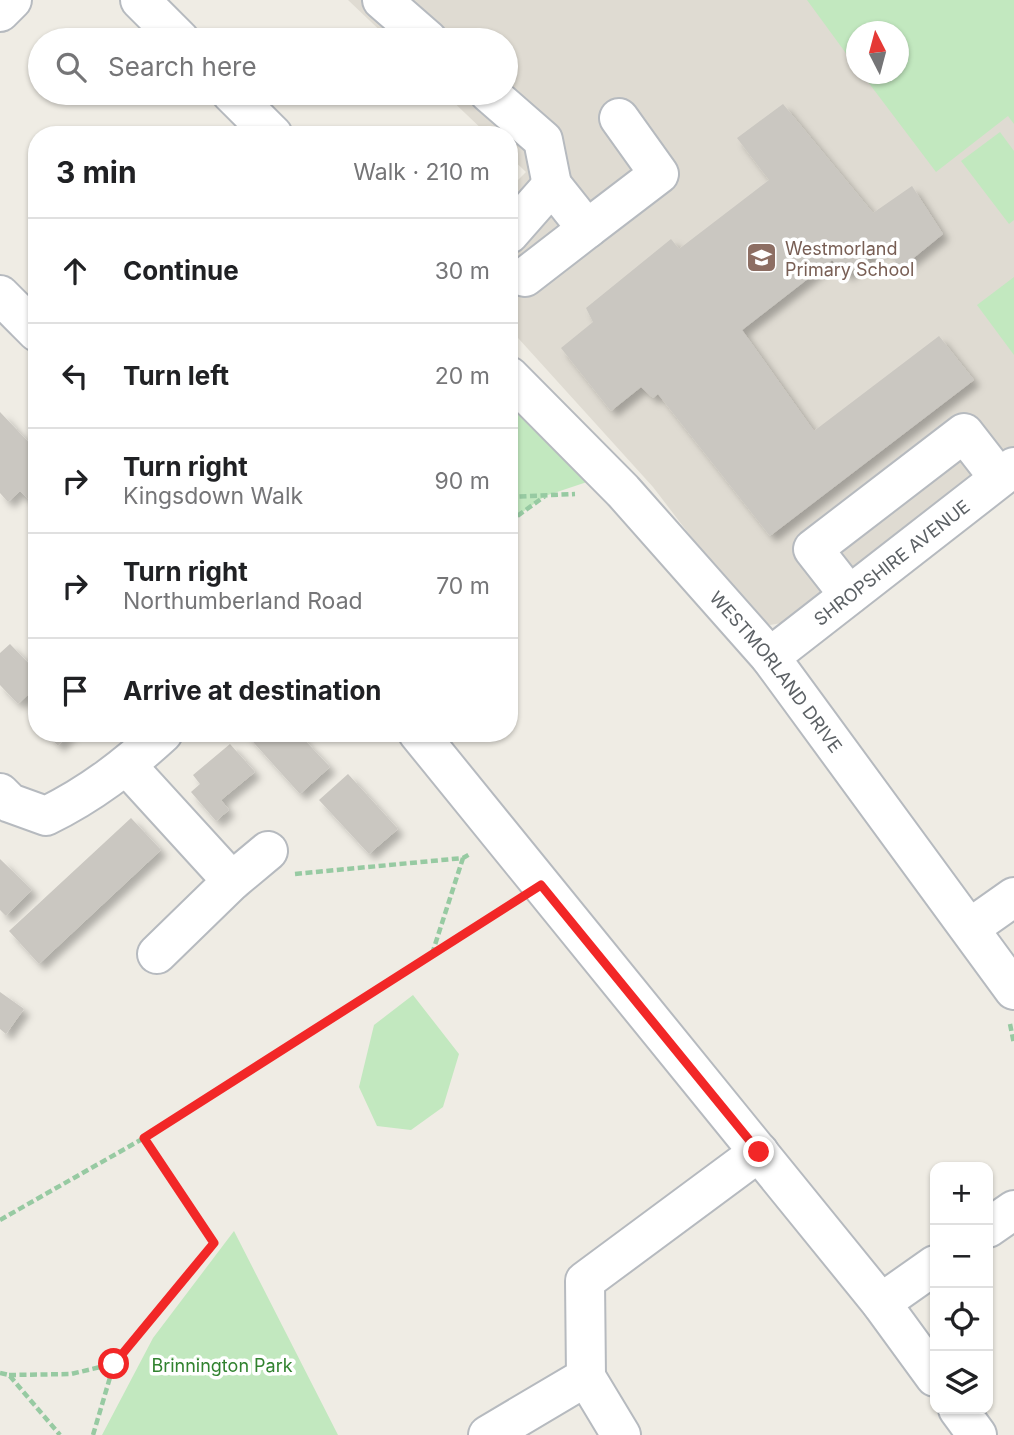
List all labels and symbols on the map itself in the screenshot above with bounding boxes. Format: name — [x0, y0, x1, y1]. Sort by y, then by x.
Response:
north arrow — [846, 21, 909, 84]
place label: Westmorland Primary School — [785, 238, 914, 280]
school or university icon: Westmorland Primary School — [745, 241, 779, 275]
street label: SHROPSHIRE AVENUE — [810, 495, 973, 629]
street label: WESTMORLAND DRIVE — [706, 587, 847, 756]
route end — [743, 1136, 774, 1167]
route start — [98, 1348, 129, 1379]
park label: Brinnington Park — [151, 1355, 293, 1376]

